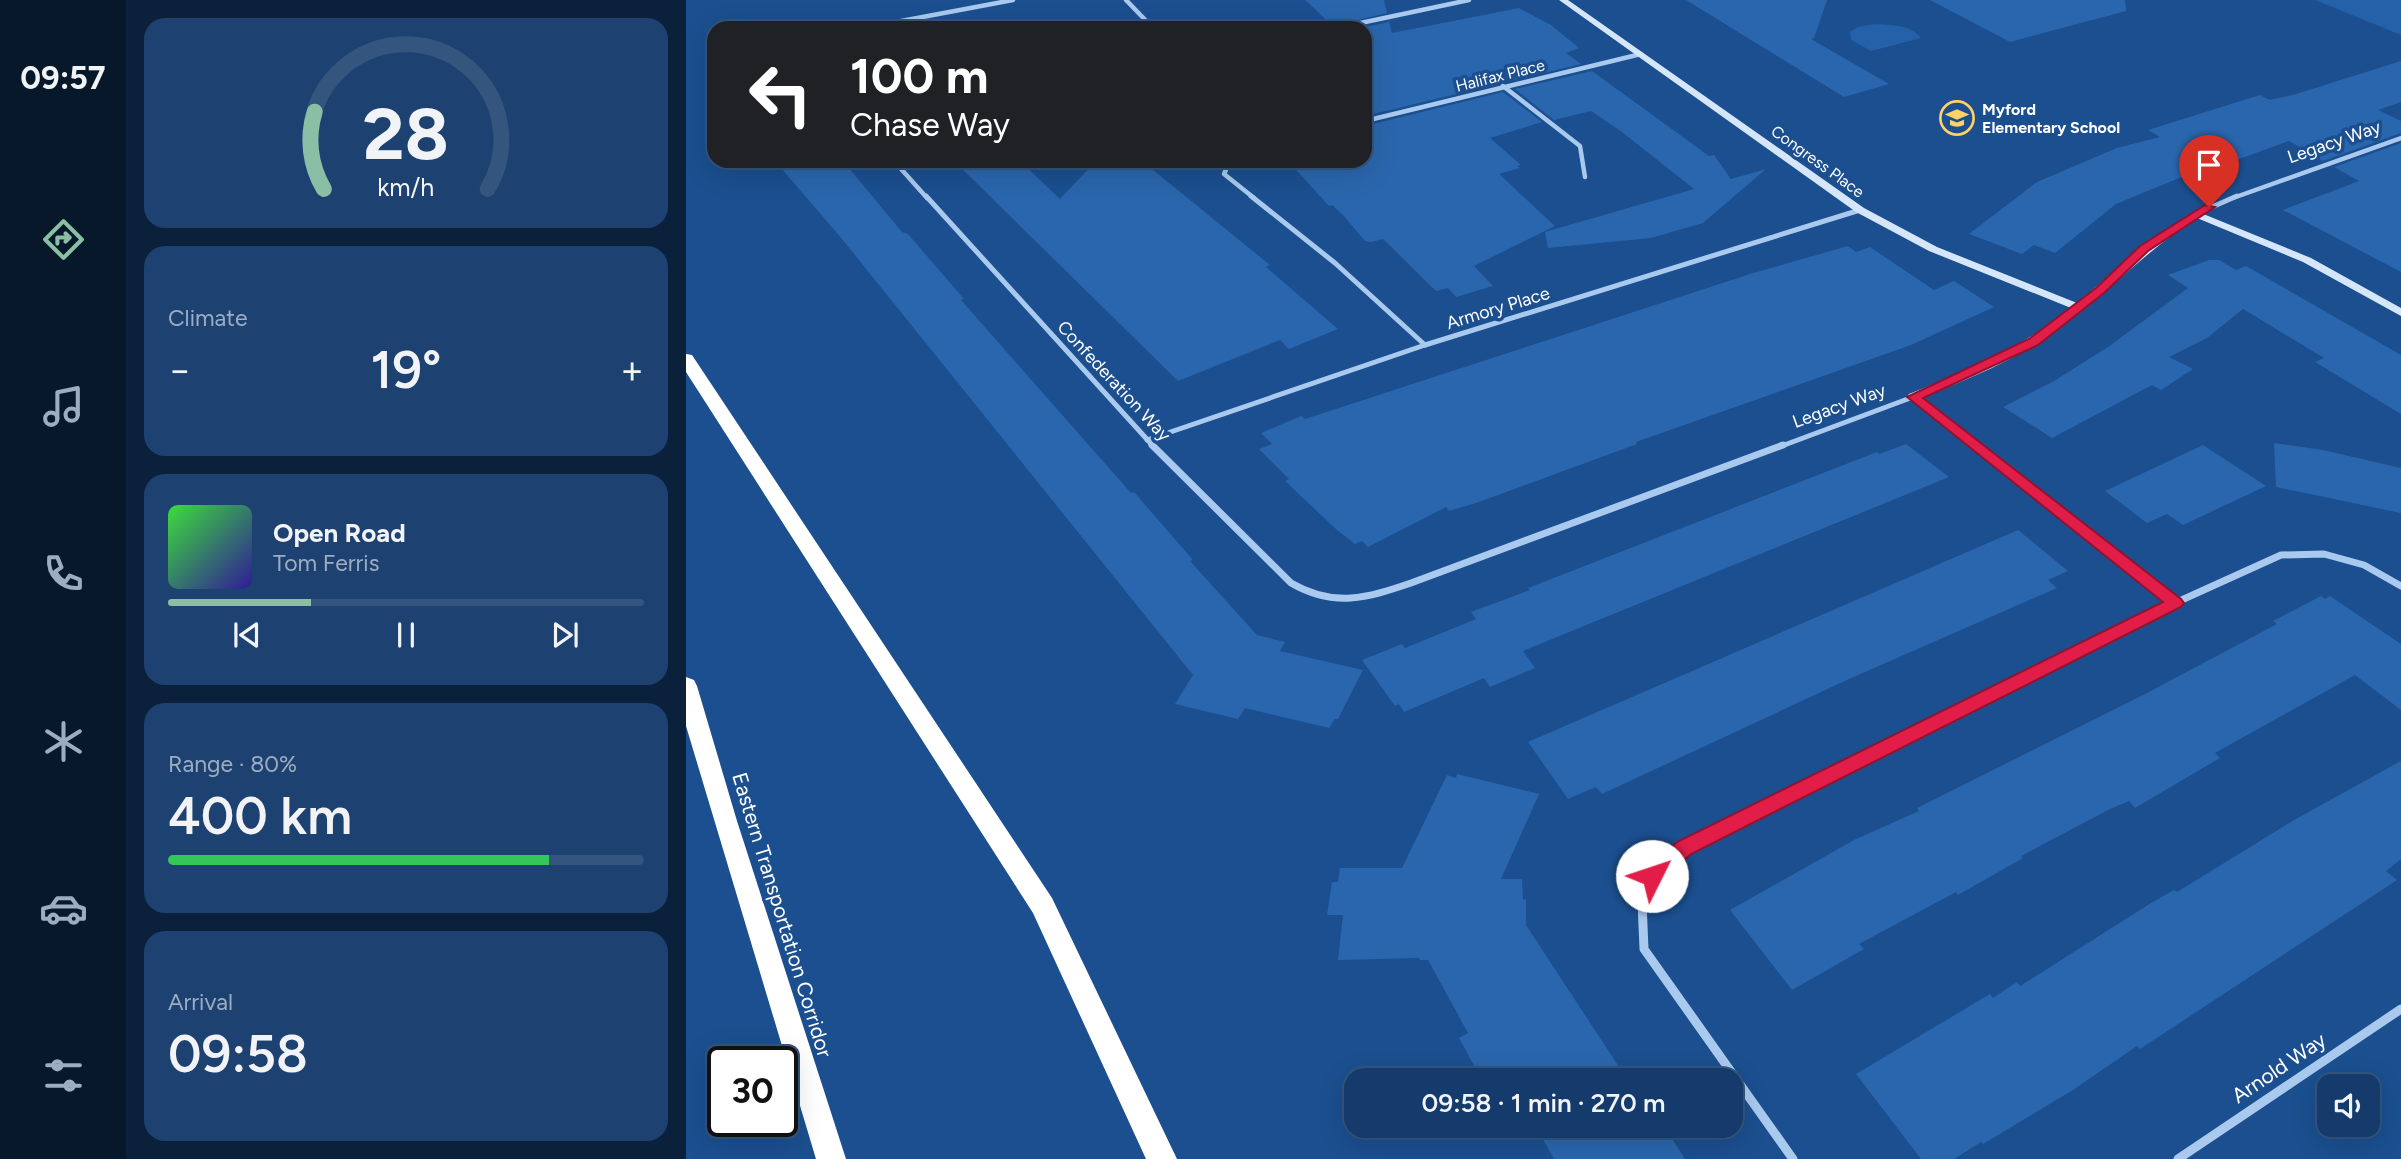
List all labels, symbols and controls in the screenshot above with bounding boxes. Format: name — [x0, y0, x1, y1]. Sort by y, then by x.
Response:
text: 100 m — [850, 46, 989, 105]
icon: left — [735, 49, 826, 140]
street label: Halifax Place — [1454, 55, 1547, 96]
text: 09:57 — [20, 59, 106, 97]
text: 28 — [363, 90, 449, 177]
school or university icon: Myford Elementary School — [1938, 99, 1976, 137]
place label: Myford Elementary School — [1982, 100, 2120, 137]
text: Chase Way — [850, 106, 1010, 144]
street label: Legacy Way — [2284, 116, 2384, 168]
street label: Congress Place — [1767, 121, 1868, 202]
pin — [2179, 135, 2239, 207]
icon: arrive — [2190, 146, 2228, 184]
text: km/h — [377, 172, 435, 202]
icon: directions — [39, 215, 88, 264]
street label: Armory Place — [1444, 282, 1553, 334]
text: Climate — [168, 304, 247, 332]
street label: Confederation Way — [1053, 316, 1176, 446]
text: 19° — [370, 339, 442, 401]
text: − — [168, 347, 192, 393]
text: + — [620, 347, 644, 393]
street label: Legacy Way — [1789, 379, 1889, 433]
icon: music — [39, 382, 88, 431]
text: Open Road — [273, 517, 406, 549]
icon: phone — [39, 549, 88, 598]
text: Tom Ferris — [273, 549, 379, 577]
icon: previous — [228, 616, 266, 654]
icon: pause — [387, 616, 425, 654]
icon: next — [546, 616, 584, 654]
icon: climate — [39, 717, 88, 766]
text: Range · 80% — [168, 750, 297, 778]
street label: Eastern Transportation Corridor — [727, 769, 838, 1060]
text: 400 km — [168, 785, 352, 847]
position arrow — [1615, 839, 1689, 913]
icon: car — [39, 884, 88, 933]
text: Arrival — [168, 988, 233, 1016]
text: 09:58 — [168, 1023, 308, 1085]
street label: Arnold Way — [2227, 1027, 2331, 1108]
speed limit sign: 30 — [707, 1046, 798, 1137]
icon: filters — [39, 1051, 88, 1100]
map controls — [2317, 1074, 2380, 1137]
button: sound — [2317, 1074, 2380, 1137]
text: 09:58 · 1 min · 270 m — [1422, 1087, 1665, 1119]

